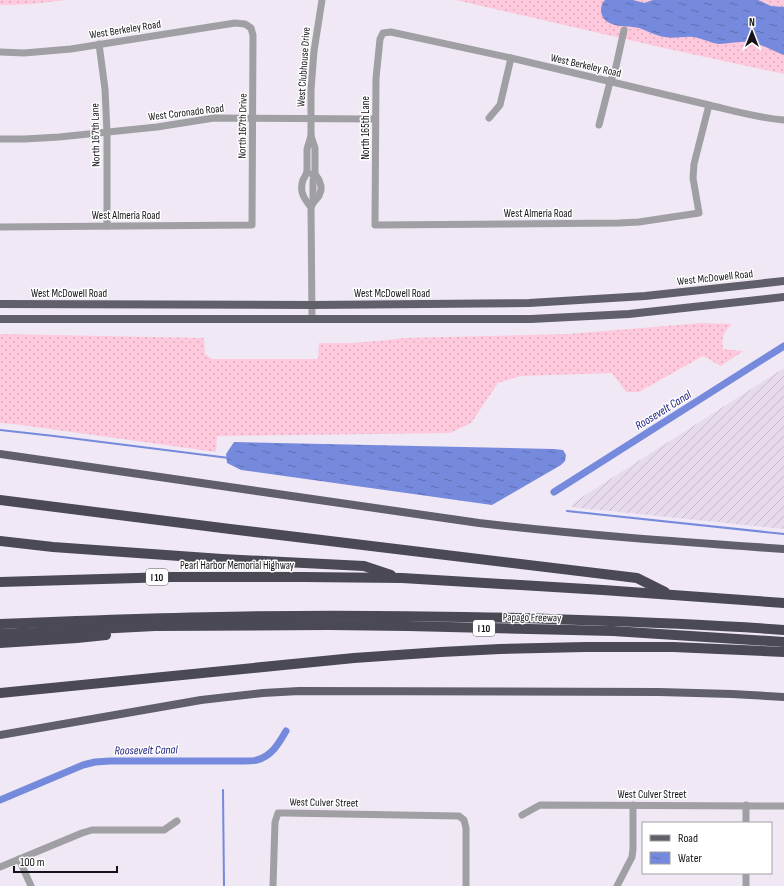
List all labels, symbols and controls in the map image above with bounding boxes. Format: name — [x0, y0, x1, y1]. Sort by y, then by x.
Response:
north arrow — [732, 12, 772, 52]
text: N — [749, 16, 755, 29]
street label: West Berkeley Road — [88, 17, 162, 42]
street label: West Clubhouse Drive — [294, 27, 313, 107]
street label: West Berkeley Road — [549, 51, 623, 80]
street label: North 167th Drive — [235, 93, 250, 159]
street label: North 165th Lane — [359, 96, 372, 160]
street label: West Coronado Road — [148, 101, 225, 124]
street label: North 167th Lane — [88, 103, 103, 167]
street label: West Almeria Road — [504, 207, 573, 220]
street label: West Almeria Road — [92, 209, 161, 222]
street label: West McDowell Road — [677, 267, 754, 288]
street label: West McDowell Road — [31, 287, 107, 300]
street label: West McDowell Road — [354, 287, 430, 300]
water label: Roosevelt Canal — [633, 387, 695, 434]
street label: Pearl Harbor Memorial Highway — [180, 559, 295, 572]
road number: I 10 — [146, 569, 168, 585]
street label: Papago Freeway — [503, 610, 562, 625]
road number: I 10 — [473, 620, 495, 636]
water label: Roosevelt Canal — [114, 742, 179, 759]
street label: West Culver Street — [617, 788, 687, 801]
street label: West Culver Street — [289, 795, 359, 810]
legend — [642, 822, 772, 874]
text: Road — [678, 831, 698, 846]
scale bar — [14, 848, 117, 874]
text: Water — [678, 851, 702, 866]
text: 100 m — [20, 855, 45, 870]

